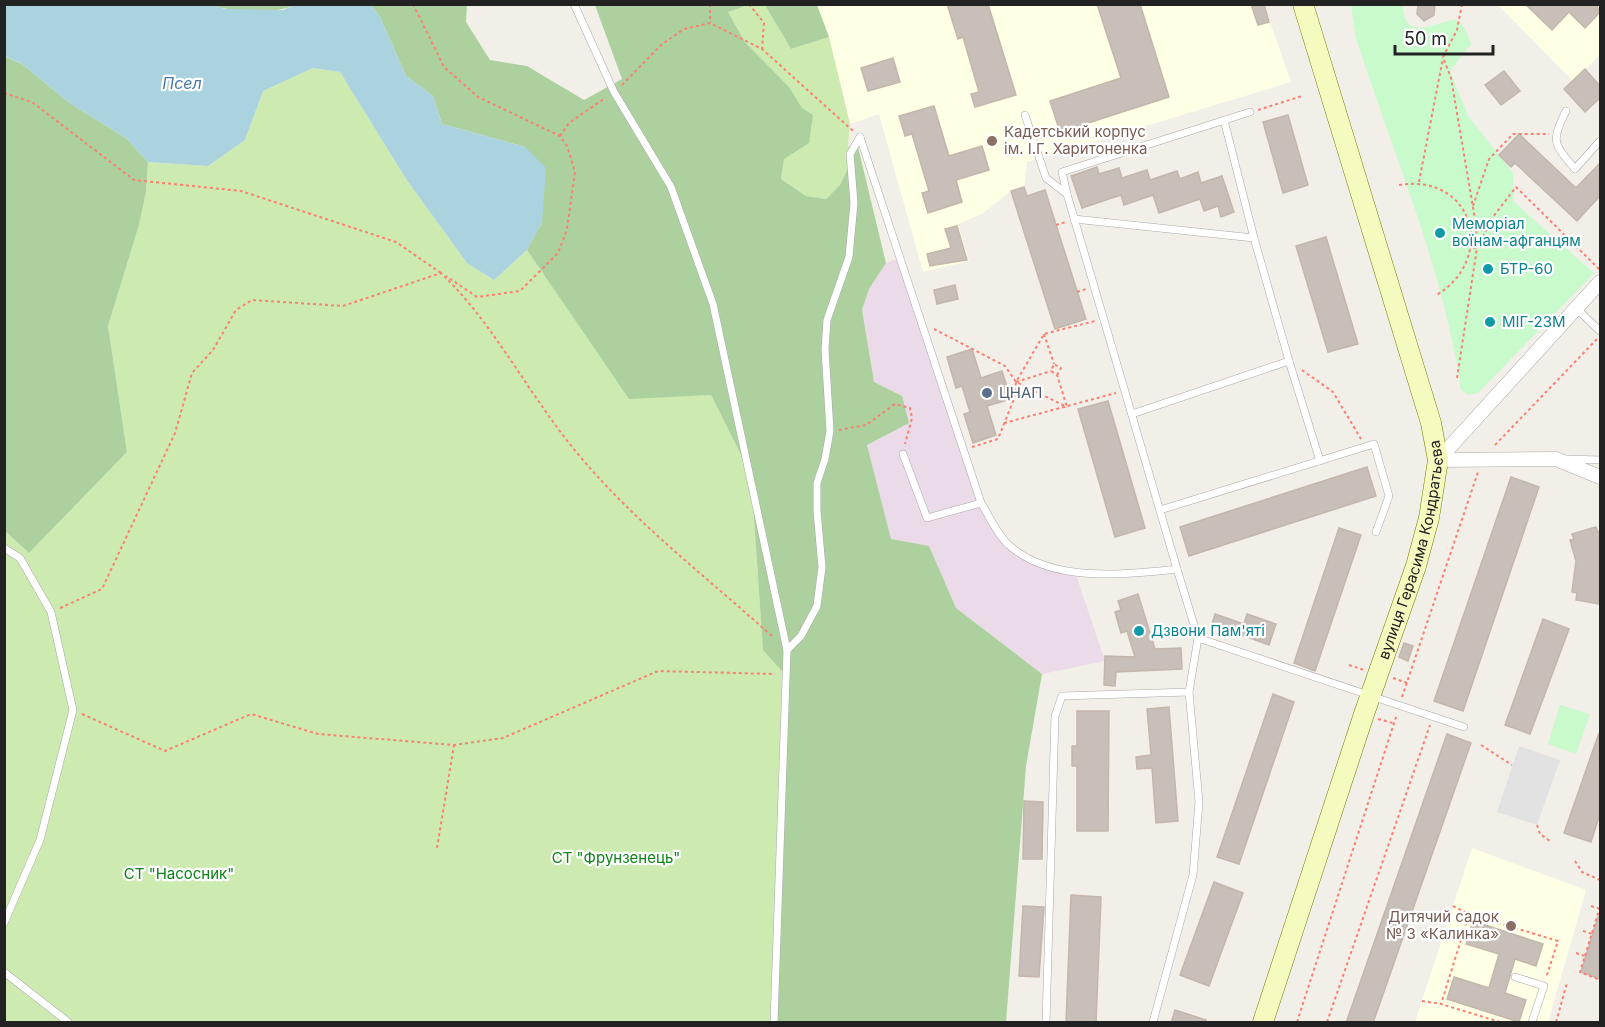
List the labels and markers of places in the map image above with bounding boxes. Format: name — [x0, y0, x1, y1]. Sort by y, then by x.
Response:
place label: Кадетський корпус ім. І.Г. Харитоненка — [1004, 122, 1147, 158]
marker: Кадетський корпус ім. І.Г. Харитоненка — [985, 134, 999, 148]
place label: Меморіал воїнам-афганцям — [1452, 214, 1581, 250]
marker: Меморіал воїнам-афганцям — [1433, 226, 1447, 240]
place label: БТР-60 — [1500, 259, 1553, 278]
marker: БТР-60 — [1481, 262, 1495, 276]
place label: МІГ-23М — [1502, 312, 1566, 331]
marker: МІГ-23М — [1483, 315, 1497, 329]
place label: ЦНАП — [999, 383, 1042, 402]
marker: ЦНАП — [980, 386, 994, 400]
place label: Дзвони Пам'яті — [1151, 621, 1265, 640]
marker: Дзвони Пам'яті — [1132, 624, 1146, 638]
place label: Дитячий садок № 3 «Калинка» — [1386, 907, 1499, 943]
marker: Дитячий садок № 3 «Калинка» — [1504, 919, 1518, 933]

